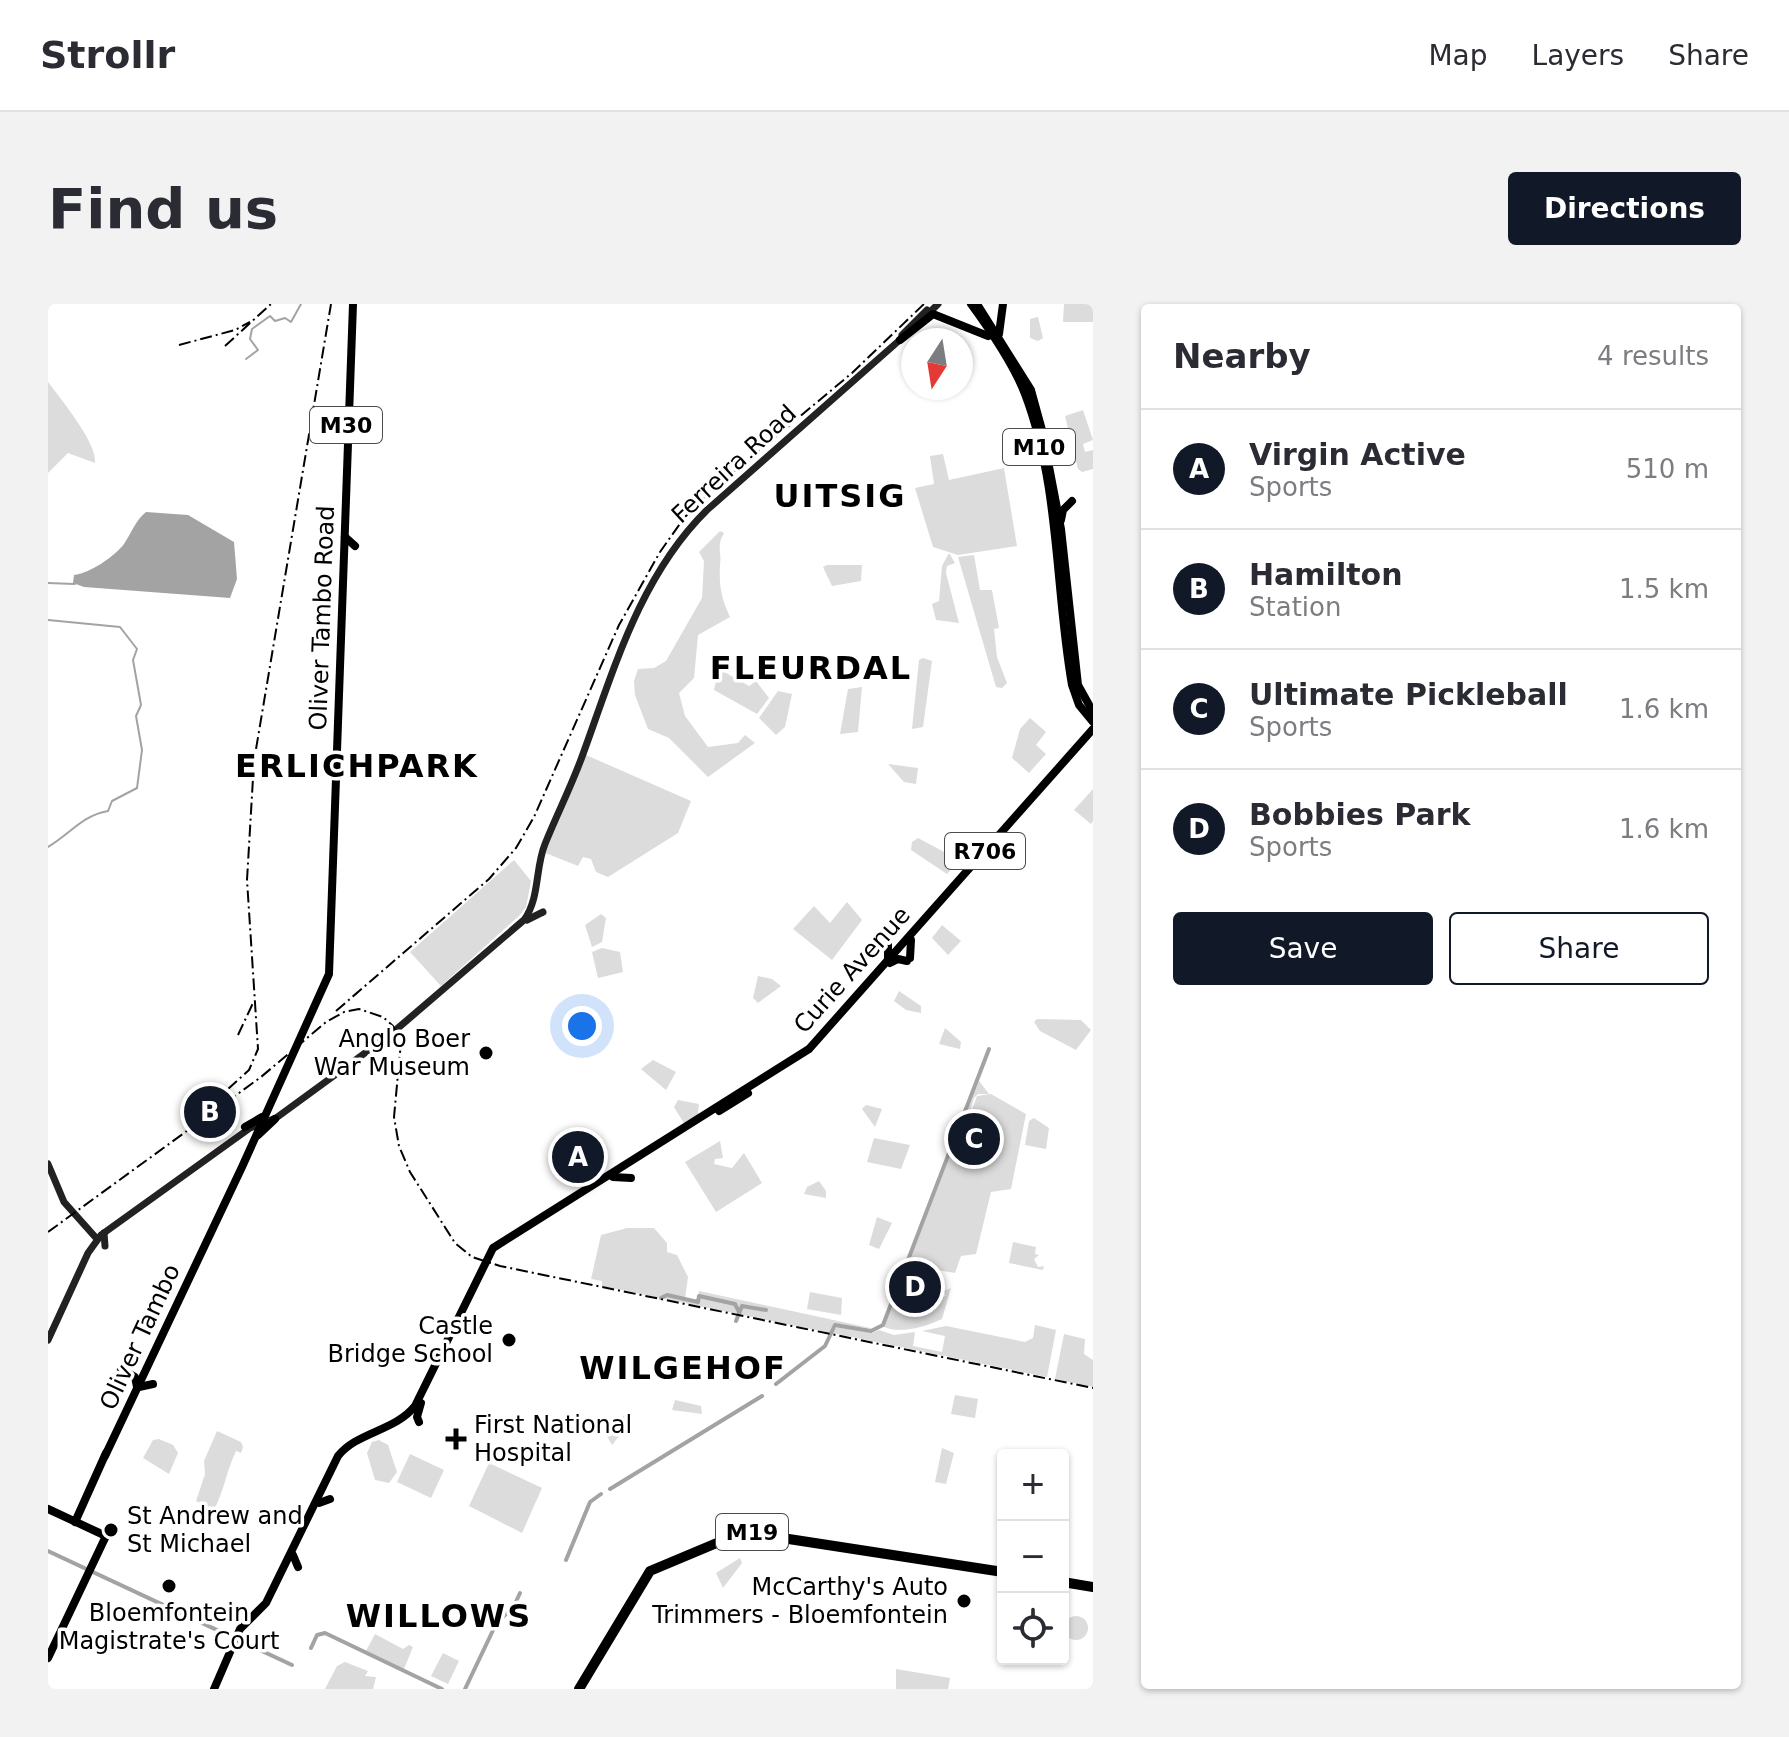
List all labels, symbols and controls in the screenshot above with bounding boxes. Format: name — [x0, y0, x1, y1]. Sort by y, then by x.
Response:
text: Strollr — [40, 33, 175, 77]
text: Map — [1428, 39, 1488, 72]
text: Layers — [1532, 39, 1624, 72]
text: Share — [1668, 39, 1749, 72]
button: Directions — [1508, 172, 1741, 245]
text: Find us — [48, 176, 278, 241]
north arrow — [901, 328, 973, 400]
text: Nearby — [1173, 336, 1311, 376]
text: 4 results — [1597, 341, 1709, 371]
street label: Ferreira Road — [666, 399, 802, 529]
road number: M30 — [310, 407, 382, 443]
road number: M10 — [1003, 429, 1075, 465]
text: Virgin Active — [1249, 437, 1466, 472]
text: A — [1189, 454, 1209, 484]
text: 510 m — [1626, 454, 1709, 484]
text: Sports — [1249, 472, 1332, 502]
district label: UITSIG — [774, 477, 906, 515]
street label: Oliver Tambo Road — [304, 505, 340, 731]
text: Hamilton — [1249, 557, 1403, 592]
text: B — [1189, 574, 1209, 604]
text: 1.5 km — [1619, 574, 1709, 604]
text: Station — [1249, 592, 1341, 622]
district label: FLEURDAL — [710, 649, 912, 687]
text: Ultimate Pickleball — [1249, 677, 1568, 712]
text: C — [1189, 694, 1209, 724]
text: 1.6 km — [1619, 694, 1709, 724]
text: Sports — [1249, 712, 1332, 742]
district label: ERLICHPARK — [235, 747, 479, 785]
text: Bobbies Park — [1249, 797, 1471, 832]
text: D — [1188, 814, 1210, 844]
text: 1.6 km — [1619, 814, 1709, 844]
text: Sports — [1249, 832, 1332, 862]
road number: R706 — [945, 833, 1025, 869]
street label: Curie Avenue — [788, 901, 916, 1039]
button: Save — [1173, 912, 1433, 985]
button: Share — [1449, 912, 1709, 985]
your location — [562, 1006, 602, 1046]
place label: Anglo Boer War Museum — [314, 1025, 470, 1081]
marker: Anglo Boer War Museum — [477, 1044, 495, 1062]
pin: B — [184, 1082, 236, 1142]
pin: C — [948, 1109, 1000, 1169]
pin: A — [552, 1127, 604, 1187]
pin: D — [889, 1257, 941, 1317]
street label: Oliver Tambo — [94, 1260, 186, 1414]
place label: Castle Bridge School — [327, 1312, 493, 1368]
marker: Castle Bridge School — [500, 1331, 518, 1349]
district label: WILGEHOF — [579, 1349, 787, 1387]
place label: First National Hospital — [474, 1411, 632, 1467]
marker: First National Hospital — [445, 1428, 467, 1450]
map controls — [997, 1449, 1069, 1665]
button: + — [997, 1449, 1069, 1521]
place label: St Andrew and St Michael — [127, 1502, 303, 1558]
road number: M19 — [716, 1514, 788, 1550]
marker: St Andrew and St Michael — [102, 1521, 120, 1539]
button: − — [997, 1521, 1069, 1593]
place label: McCarthy's Auto Trimmers - Bloemfontein — [651, 1573, 948, 1629]
marker: Bloemfontein Magistrate's Court — [160, 1577, 178, 1595]
marker: McCarthy's Auto Trimmers - Bloemfontein — [955, 1592, 973, 1610]
button: locate — [997, 1593, 1069, 1665]
district label: WILLOWS — [346, 1597, 532, 1635]
place label: Bloemfontein Magistrate's Court — [59, 1599, 279, 1655]

